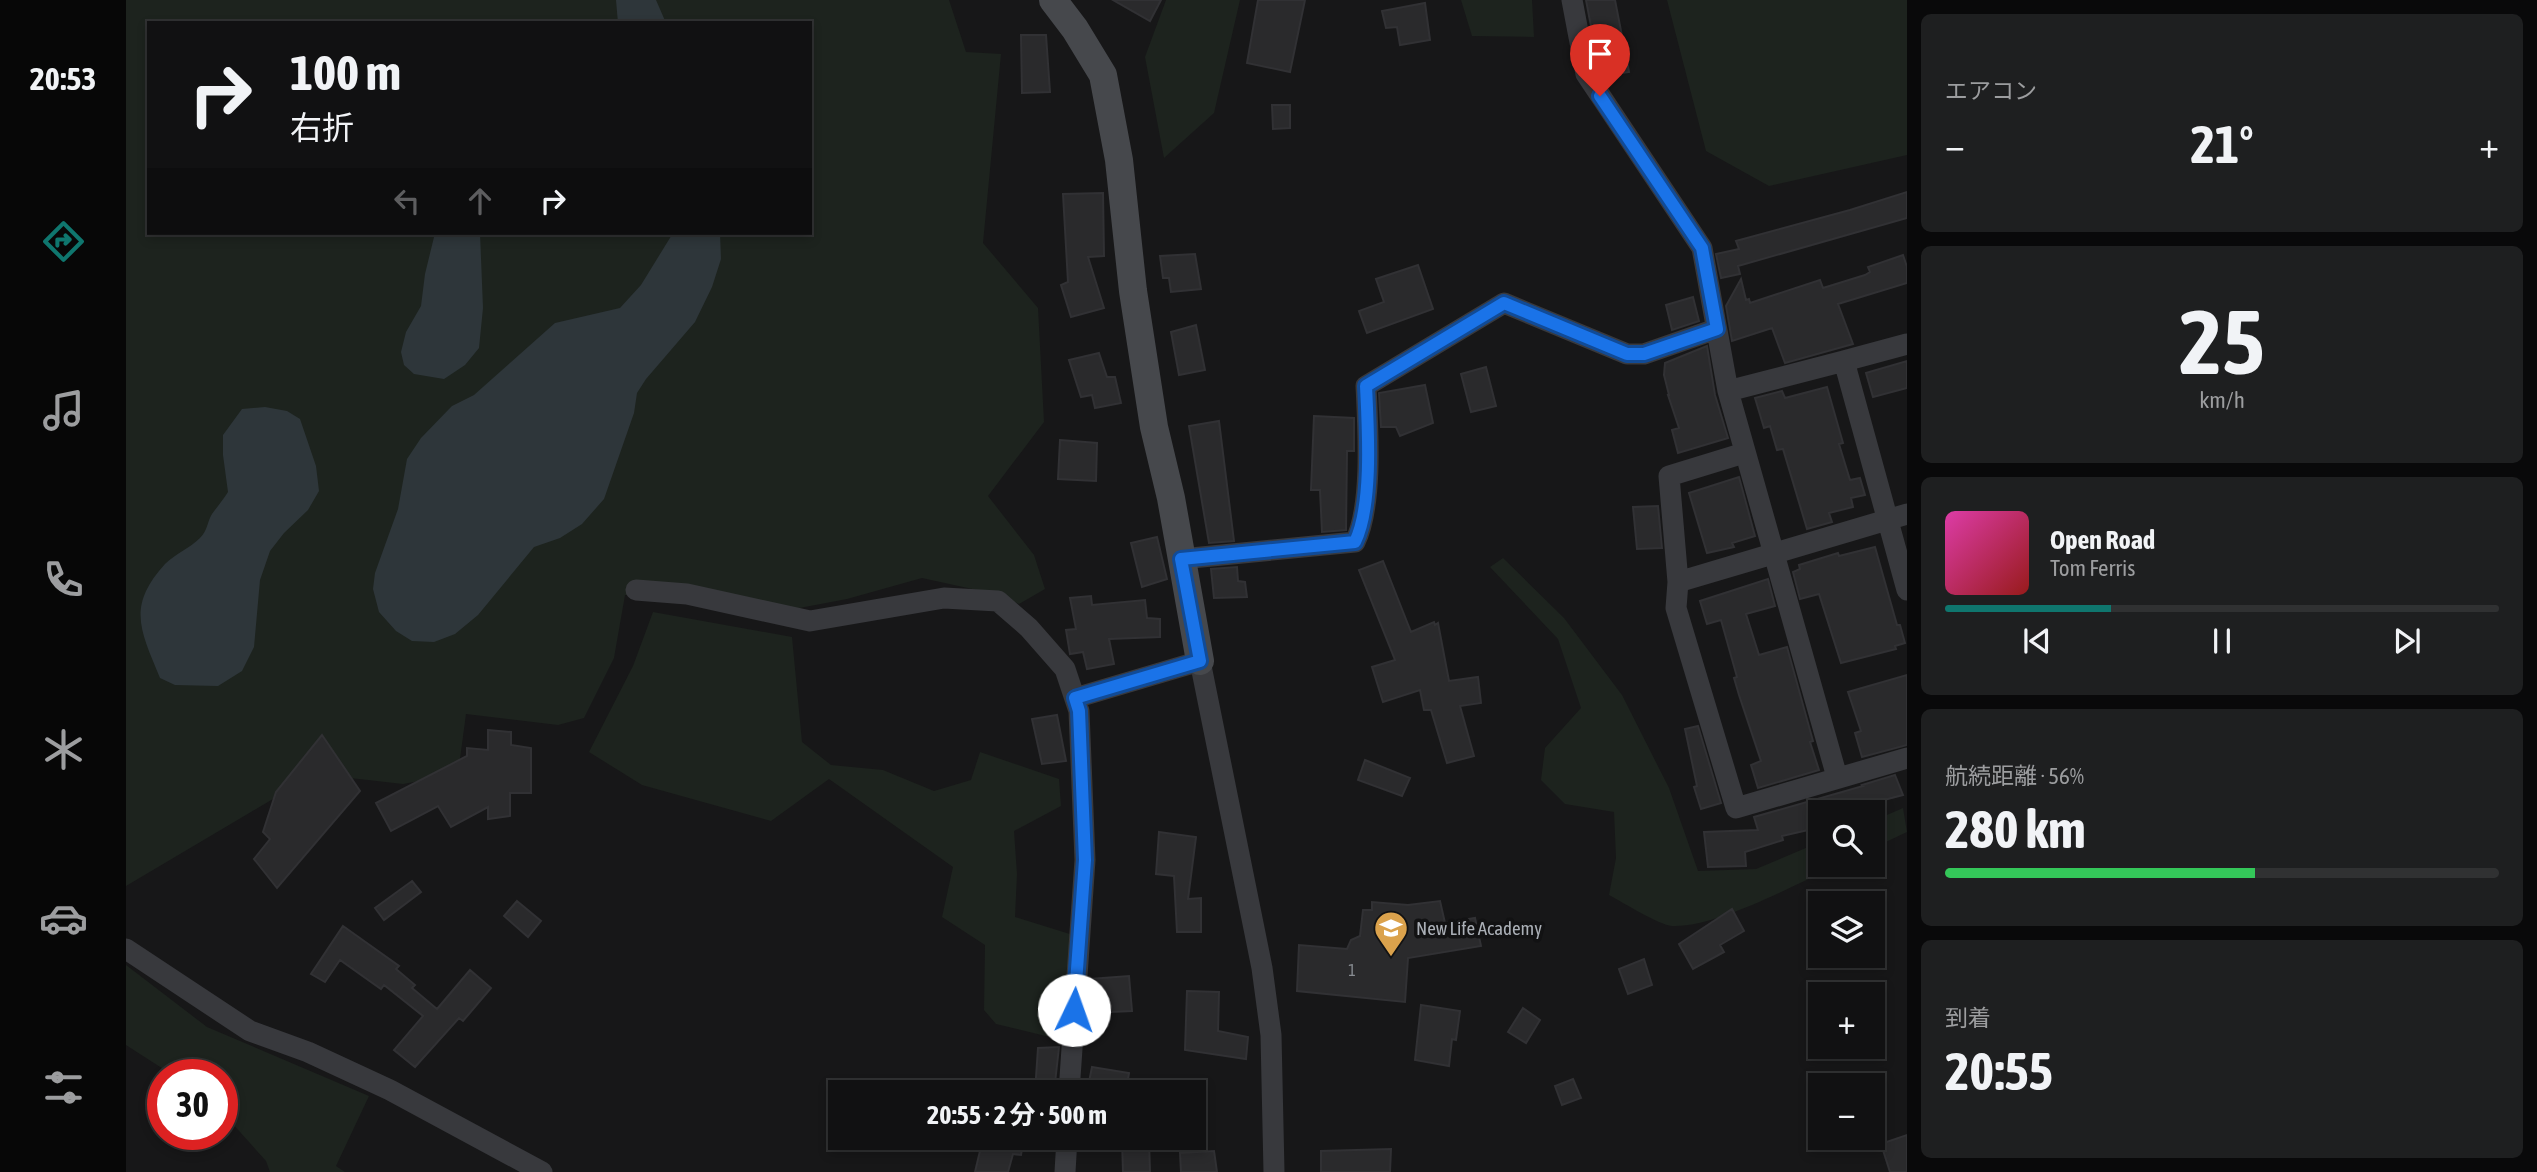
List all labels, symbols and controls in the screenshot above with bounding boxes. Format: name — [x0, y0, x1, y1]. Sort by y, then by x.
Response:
pin — [1570, 24, 1630, 96]
icon: arrive — [1581, 35, 1619, 73]
text: 100 m — [290, 44, 401, 100]
icon: right — [175, 49, 266, 140]
text: 20:53 — [30, 60, 96, 97]
text: エアコン — [1945, 78, 2037, 104]
text: 右折 — [290, 109, 354, 146]
text: 21° — [2190, 114, 2254, 174]
text: − — [1945, 123, 1965, 166]
text: + — [2479, 123, 2499, 166]
icon: left — [388, 182, 426, 220]
icon: ahead — [461, 182, 499, 220]
icon: right — [534, 182, 572, 220]
icon: directions — [39, 217, 88, 266]
text: 25 — [2179, 289, 2265, 393]
icon: music — [39, 386, 88, 435]
text: km/h — [2199, 387, 2245, 413]
text: Open Road — [2050, 525, 2155, 555]
icon: phone — [39, 555, 88, 604]
text: Tom Ferris — [2050, 555, 2135, 581]
icon: previous — [2018, 622, 2056, 660]
icon: pause — [2203, 622, 2241, 660]
icon: next — [2388, 622, 2426, 660]
icon: climate — [39, 725, 88, 774]
text: 航続距離 · 56% — [1945, 763, 2084, 789]
text: 280 km — [1945, 799, 2086, 859]
map controls — [1808, 800, 1885, 1150]
button: search — [1808, 800, 1885, 877]
button: layers — [1808, 891, 1885, 968]
icon: car — [39, 894, 88, 943]
school or university icon: New Life Academy — [1372, 909, 1410, 958]
place label: New Life Academy — [1416, 917, 1542, 939]
house number: 1 — [1348, 961, 1356, 979]
position arrow — [1037, 973, 1111, 1047]
button: + — [1808, 982, 1885, 1059]
text: 到着 — [1945, 1005, 1991, 1031]
text: 20:55 — [1945, 1041, 2053, 1101]
speed limit sign: 30 — [147, 1059, 238, 1150]
icon: filters — [39, 1063, 88, 1112]
button: − — [1808, 1073, 1885, 1150]
text: 20:55 · 2 分 · 500 m — [927, 1100, 1107, 1130]

